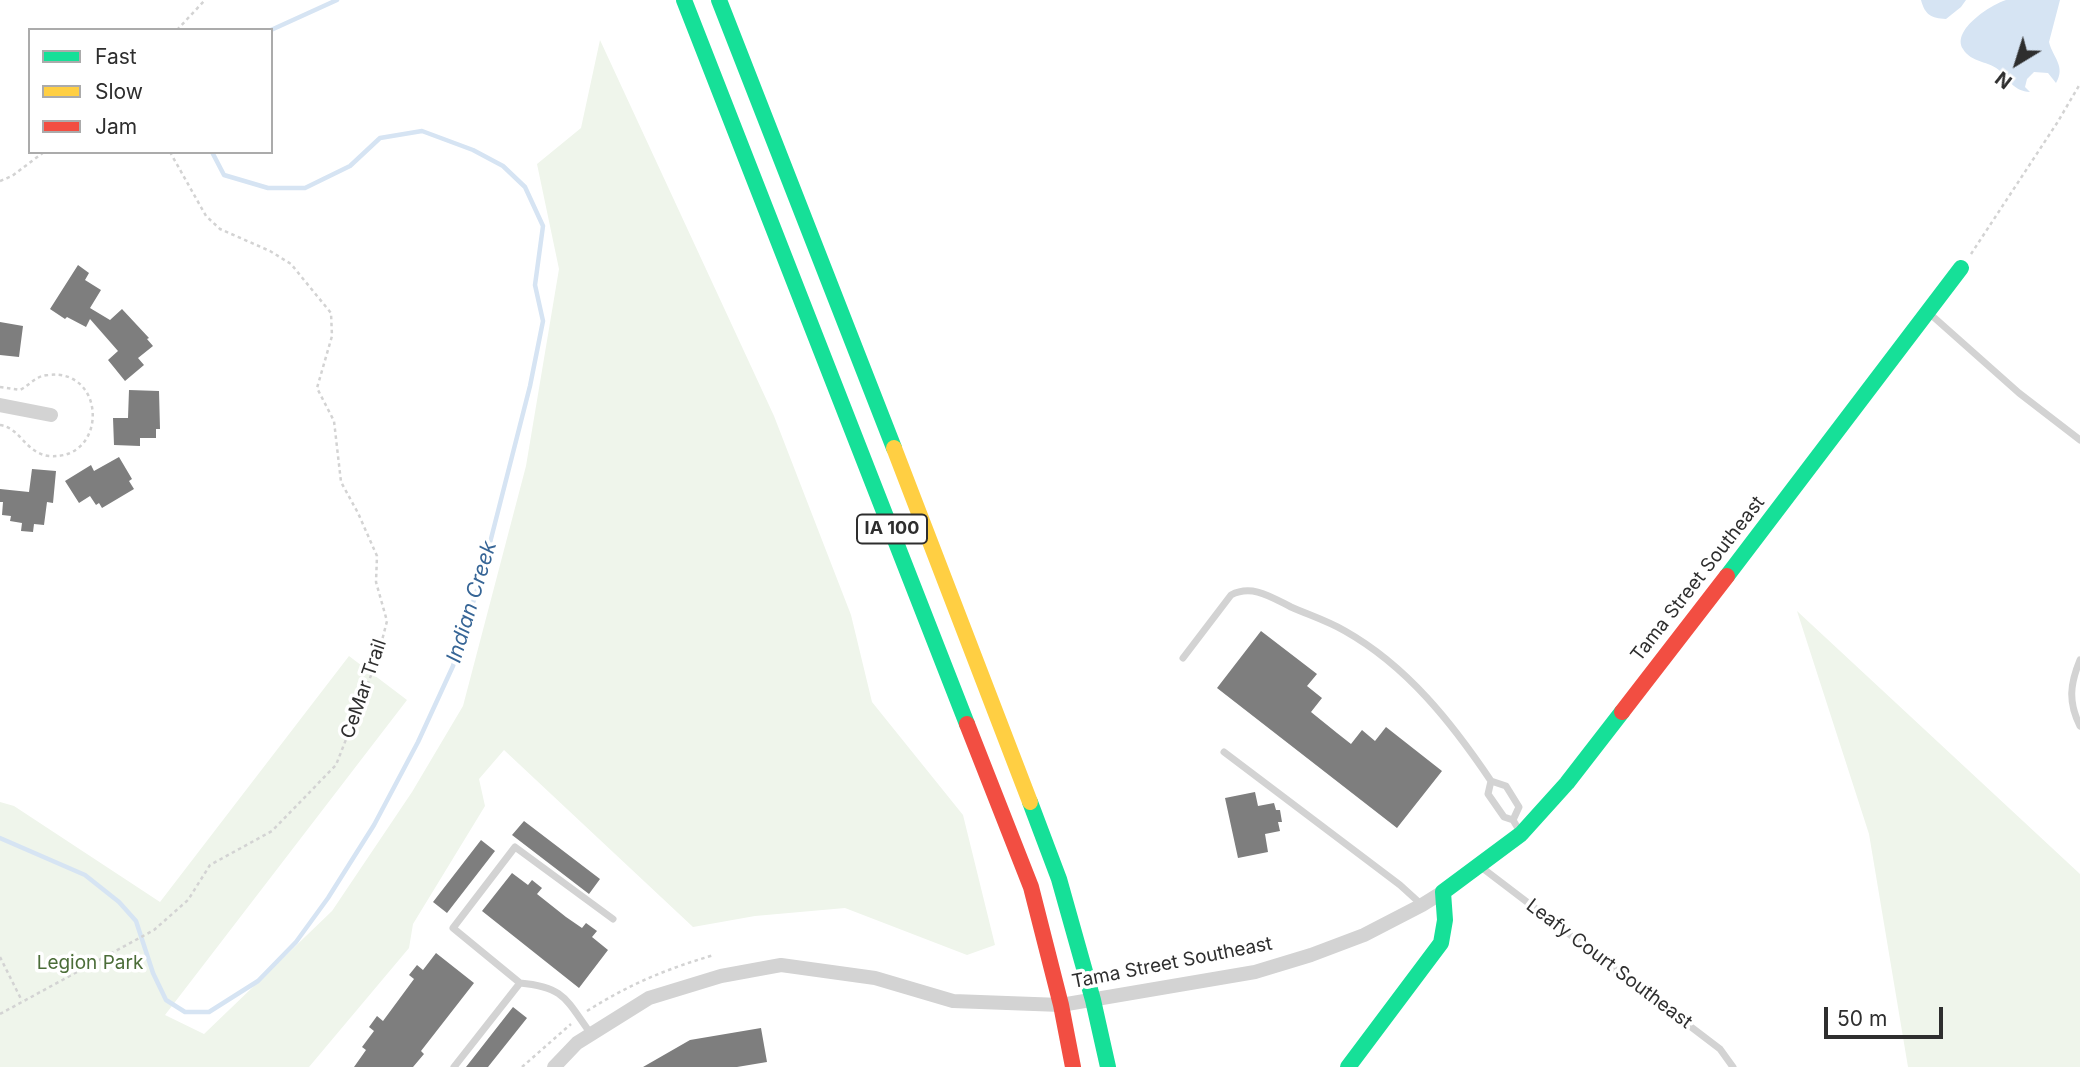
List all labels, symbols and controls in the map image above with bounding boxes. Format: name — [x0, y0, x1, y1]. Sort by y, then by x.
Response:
legend — [28, 28, 273, 154]
north arrow — [1982, 28, 2052, 98]
text: Fast — [95, 44, 137, 69]
text: N — [1991, 66, 2017, 93]
text: Slow — [95, 79, 143, 104]
text: Jam — [95, 114, 137, 139]
street label: Tama Street Southeast — [1626, 492, 1770, 666]
road number: IA 100 — [857, 514, 927, 544]
water label: Indian Creek — [442, 538, 502, 666]
street label: CeMar Trail — [336, 636, 392, 742]
street label: Leafy Court Southeast — [1522, 894, 1696, 1034]
street label: Tama Street Southeast — [1070, 932, 1274, 994]
park label: Legion Park — [37, 952, 143, 974]
scale bar — [1828, 993, 1947, 1038]
text: 50 m — [1837, 1006, 1887, 1031]

